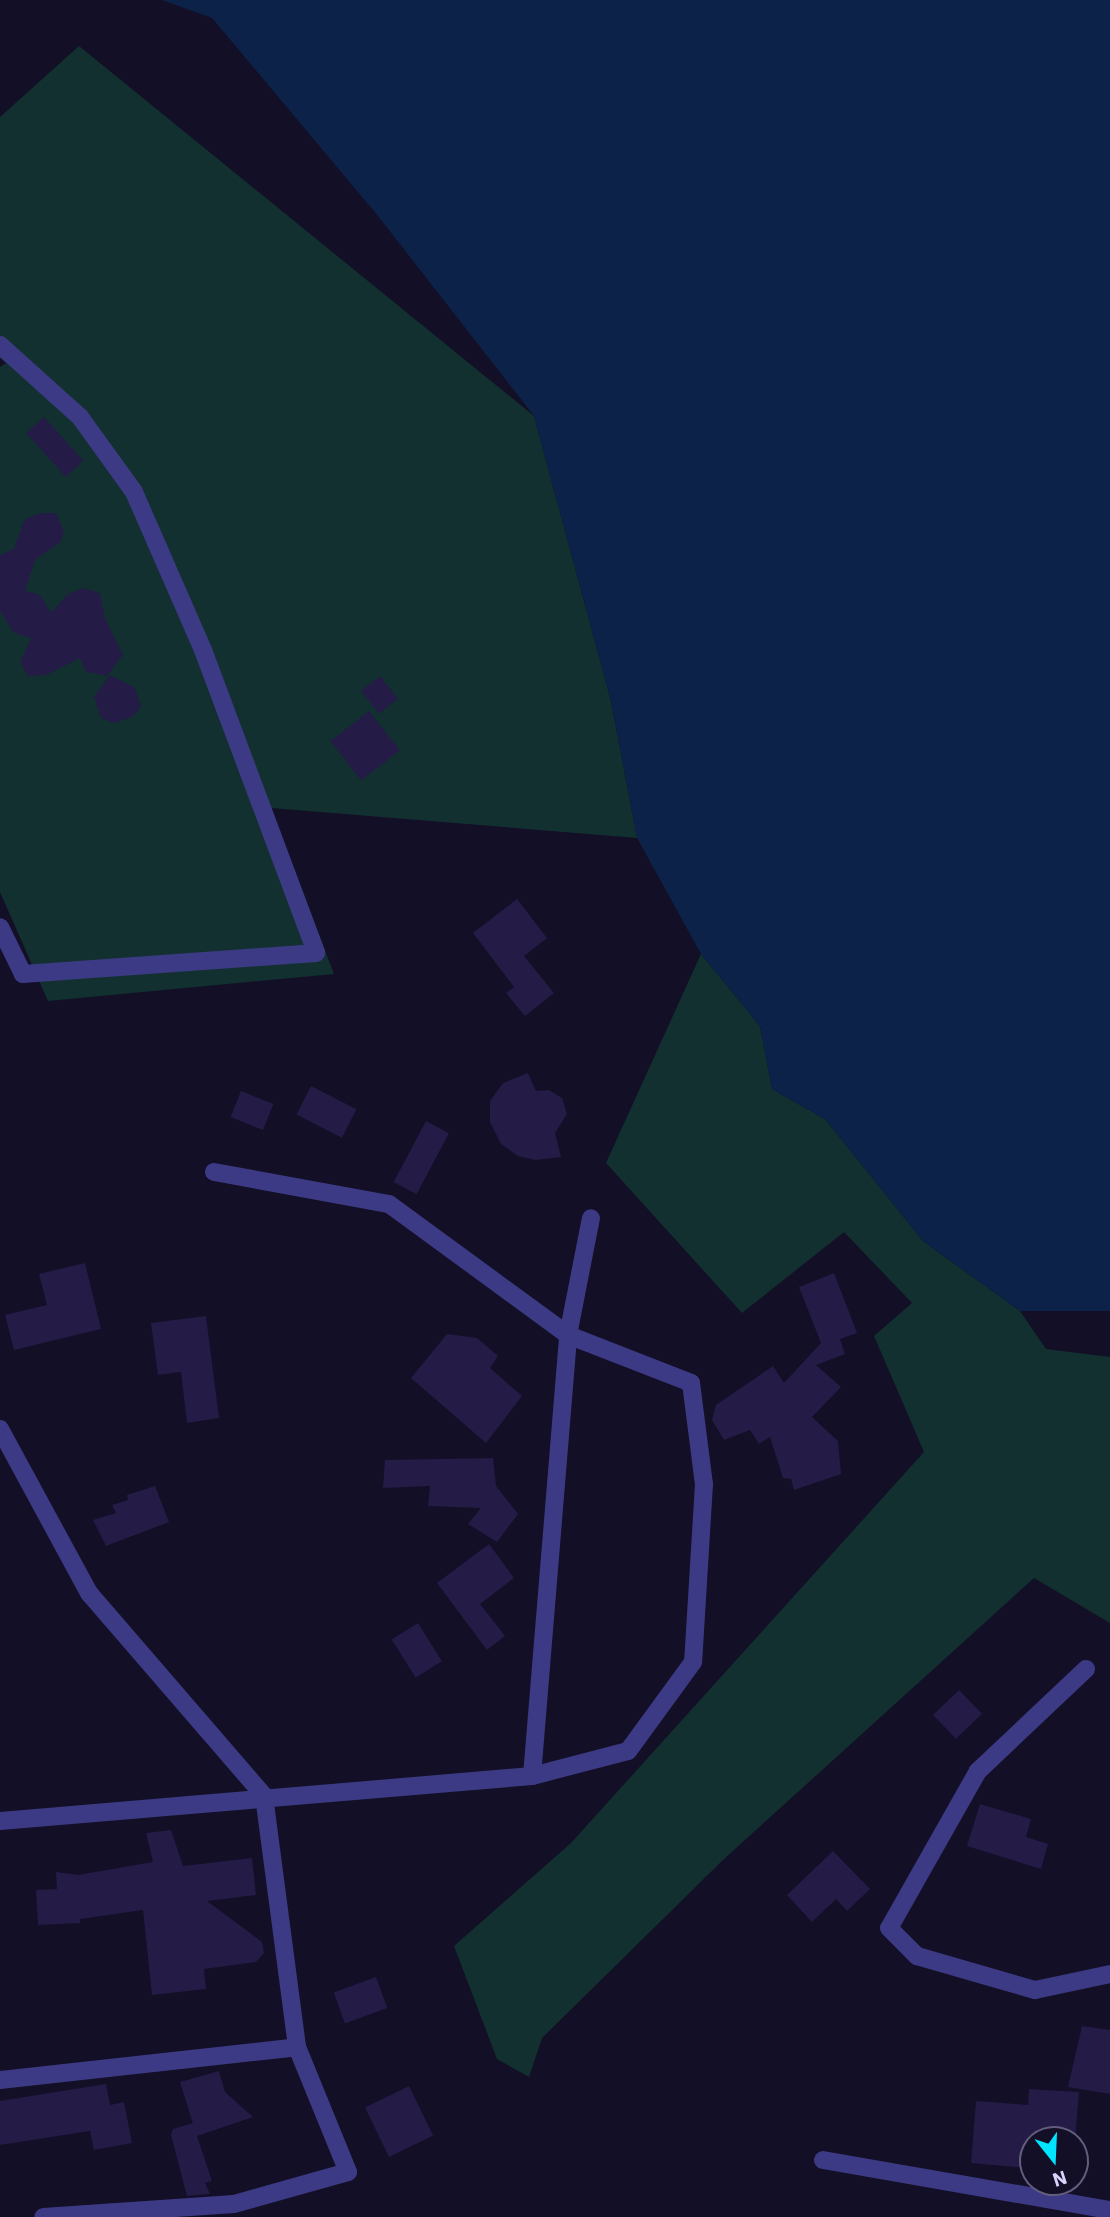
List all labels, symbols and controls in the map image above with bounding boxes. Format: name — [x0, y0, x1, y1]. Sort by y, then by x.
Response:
north arrow — [1019, 2126, 1089, 2196]
text: N — [1050, 2166, 1070, 2193]

